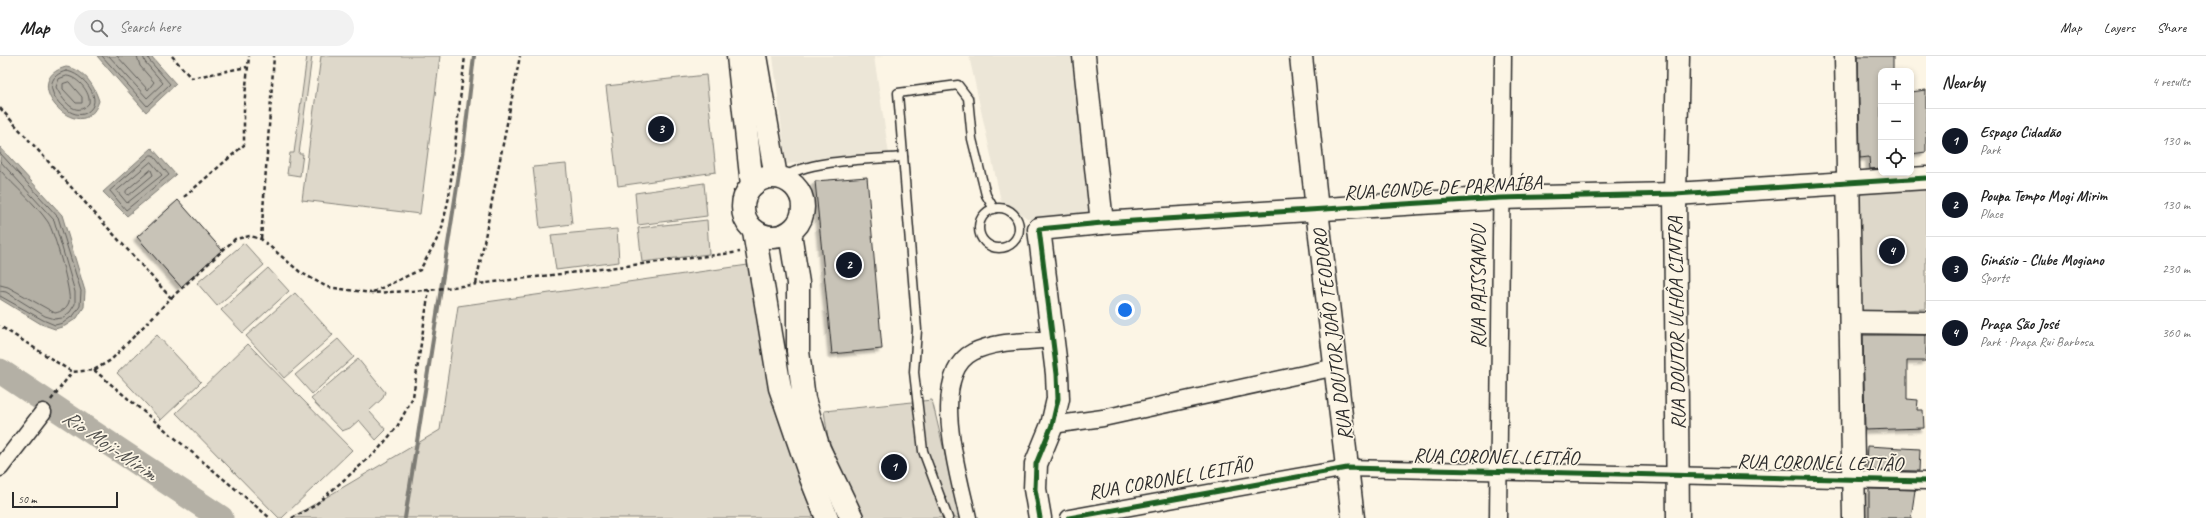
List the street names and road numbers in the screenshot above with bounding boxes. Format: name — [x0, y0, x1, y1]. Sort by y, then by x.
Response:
street label: RUA CONDE DE PARNAÍBA — [1343, 170, 1544, 205]
street label: RUA DOUTOR ULHÔA CINTRA — [1662, 215, 1691, 430]
street label: RUA PAISSANDU — [1466, 222, 1491, 348]
street label: RUA DOUTOR JOÃO TEODORO — [1307, 226, 1358, 442]
street label: RUA CORONEL LEITÃO — [1413, 443, 1581, 470]
street label: RUA CORONEL LEITÃO — [1737, 449, 1905, 476]
street label: RUA CORONEL LEITÃO — [1086, 451, 1256, 505]

